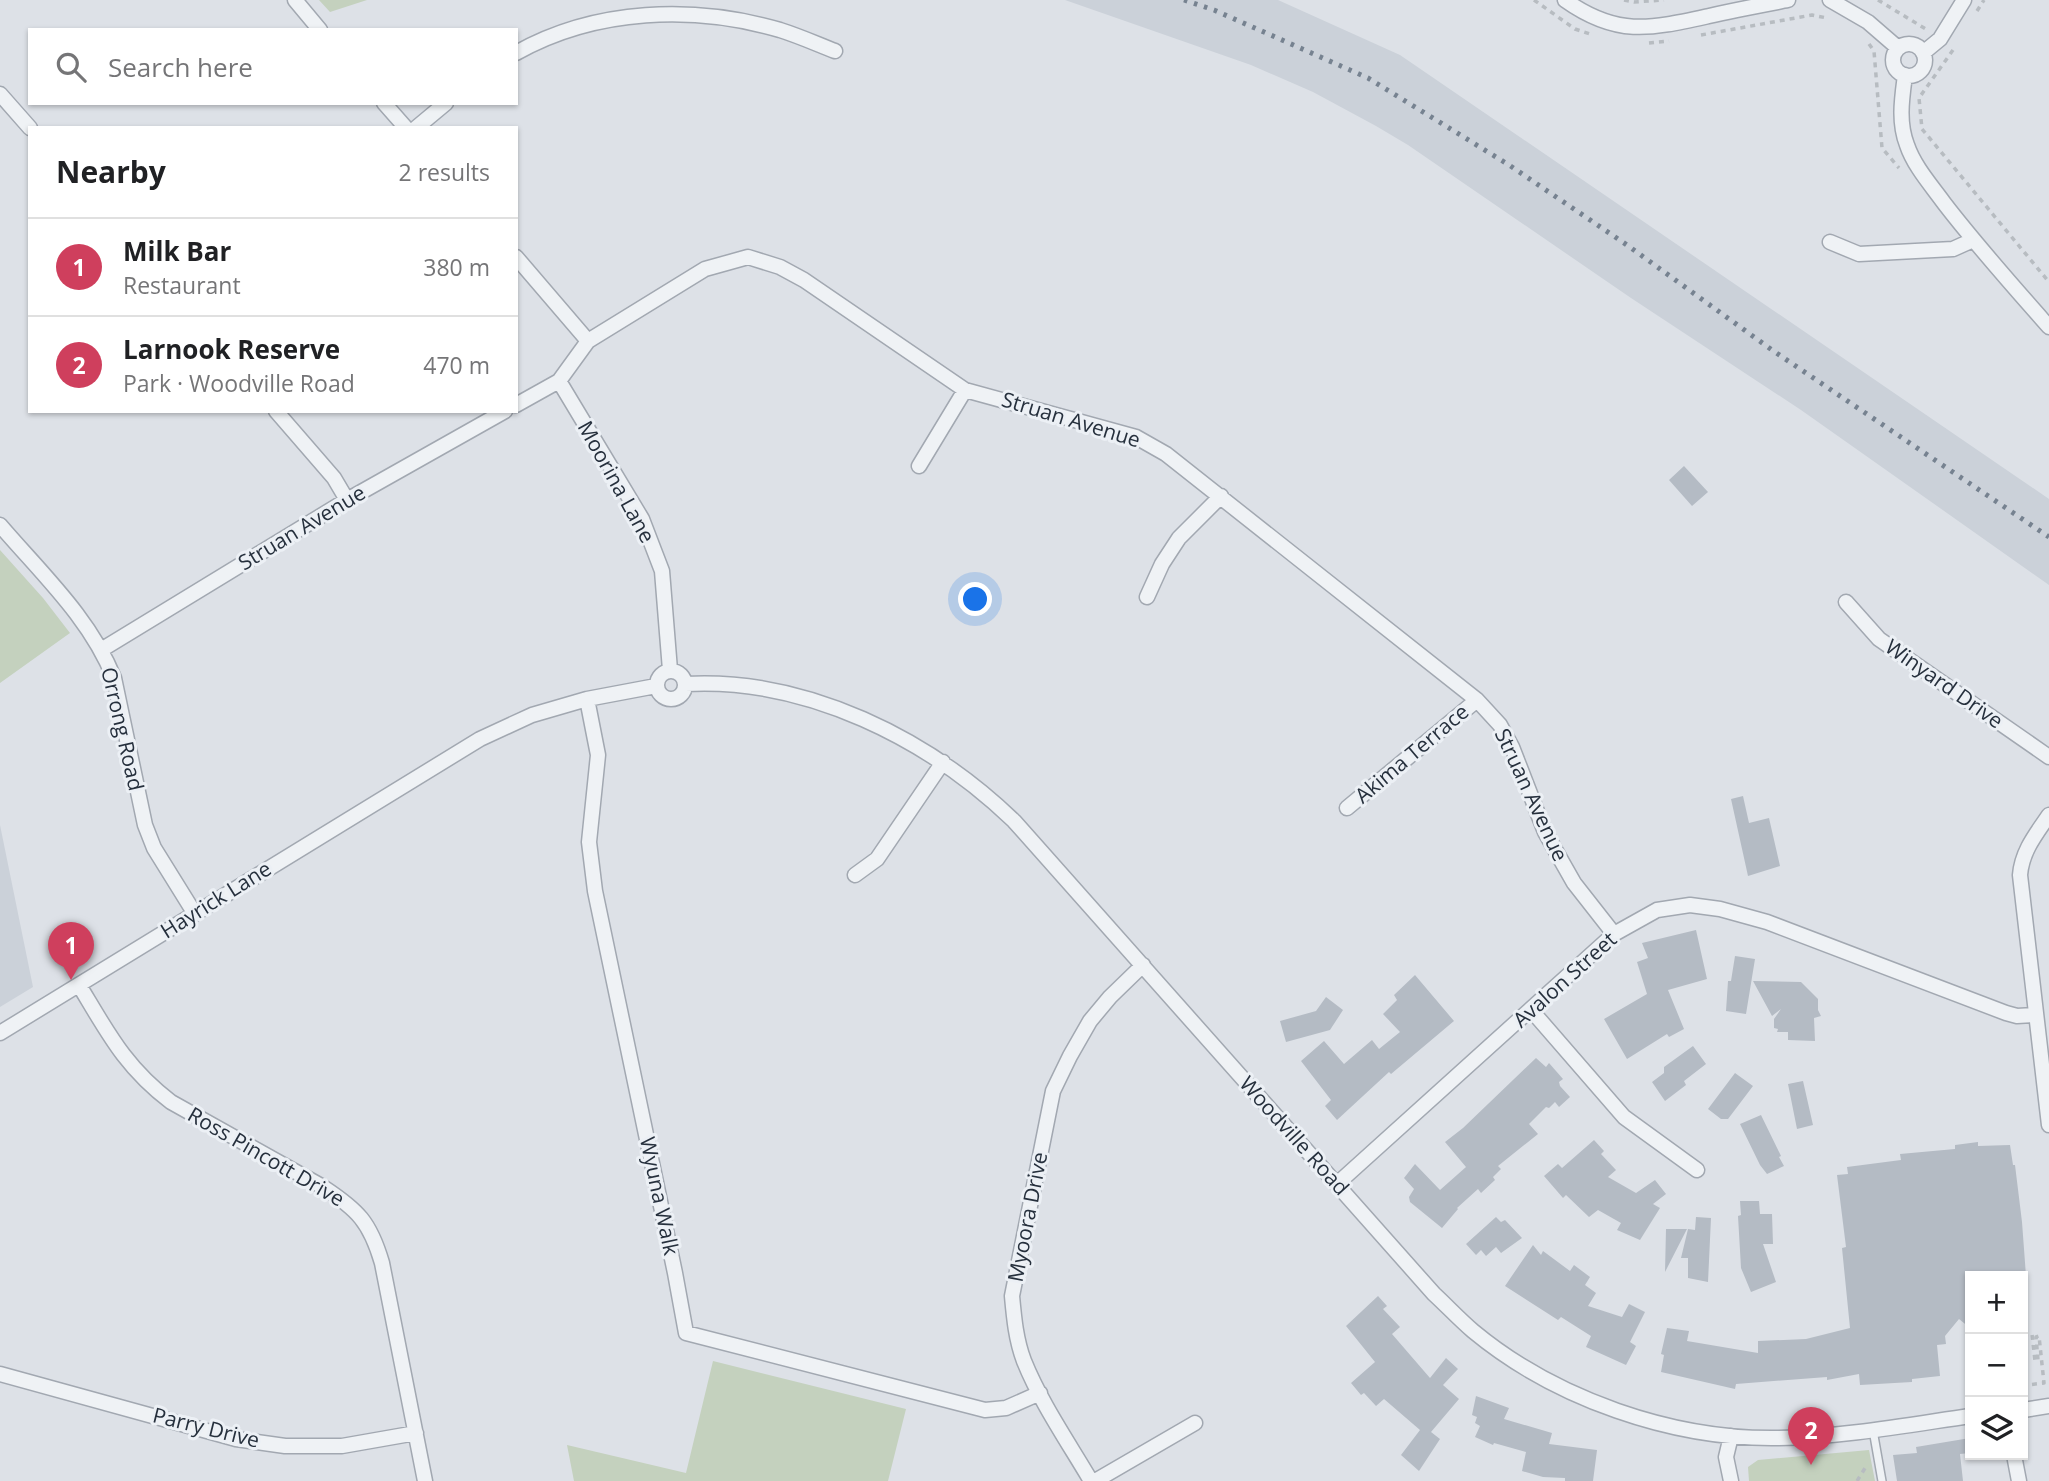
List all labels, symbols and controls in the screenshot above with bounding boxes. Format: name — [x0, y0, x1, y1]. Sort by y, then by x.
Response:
search box — [28, 28, 518, 105]
icon: search — [52, 48, 90, 86]
text: Search here — [108, 49, 253, 85]
text: Nearby — [56, 151, 166, 192]
text: 2 results — [399, 156, 490, 188]
text: Milk Bar — [123, 233, 231, 269]
text: 1 — [72, 251, 86, 283]
text: 380 m — [423, 251, 490, 283]
text: Restaurant — [123, 269, 241, 301]
text: Larnook Reserve — [123, 331, 340, 367]
text: 2 — [72, 349, 86, 381]
text: 470 m — [423, 349, 490, 381]
text: Park · Woodville Road — [123, 367, 355, 399]
street label: Struan Avenue — [999, 385, 1144, 453]
street label: Moorina Lane — [572, 416, 662, 547]
street label: Struan Avenue — [233, 478, 370, 576]
your location — [958, 582, 992, 616]
street label: Winyard Drive — [1880, 632, 2009, 734]
street label: Orrong Road — [95, 664, 151, 793]
street label: Akima Terrace — [1349, 697, 1474, 809]
street label: Struan Avenue — [1489, 724, 1575, 866]
street label: Hayrick Lane — [155, 854, 276, 944]
pin: 1 — [48, 922, 94, 980]
street label: Avalon Street — [1507, 925, 1622, 1033]
street label: Woodville Road — [1234, 1070, 1356, 1201]
street label: Ross Pincott Drive — [183, 1100, 350, 1212]
street label: Wyuna Walk — [634, 1134, 686, 1257]
street label: Myoora Drive — [1001, 1149, 1053, 1284]
map controls — [1965, 1271, 2028, 1460]
button: + — [1965, 1271, 2028, 1334]
button: − — [1965, 1334, 2028, 1397]
button: layers — [1965, 1397, 2028, 1460]
street label: Parry Drive — [150, 1400, 262, 1454]
pin: 2 — [1788, 1407, 1834, 1465]

